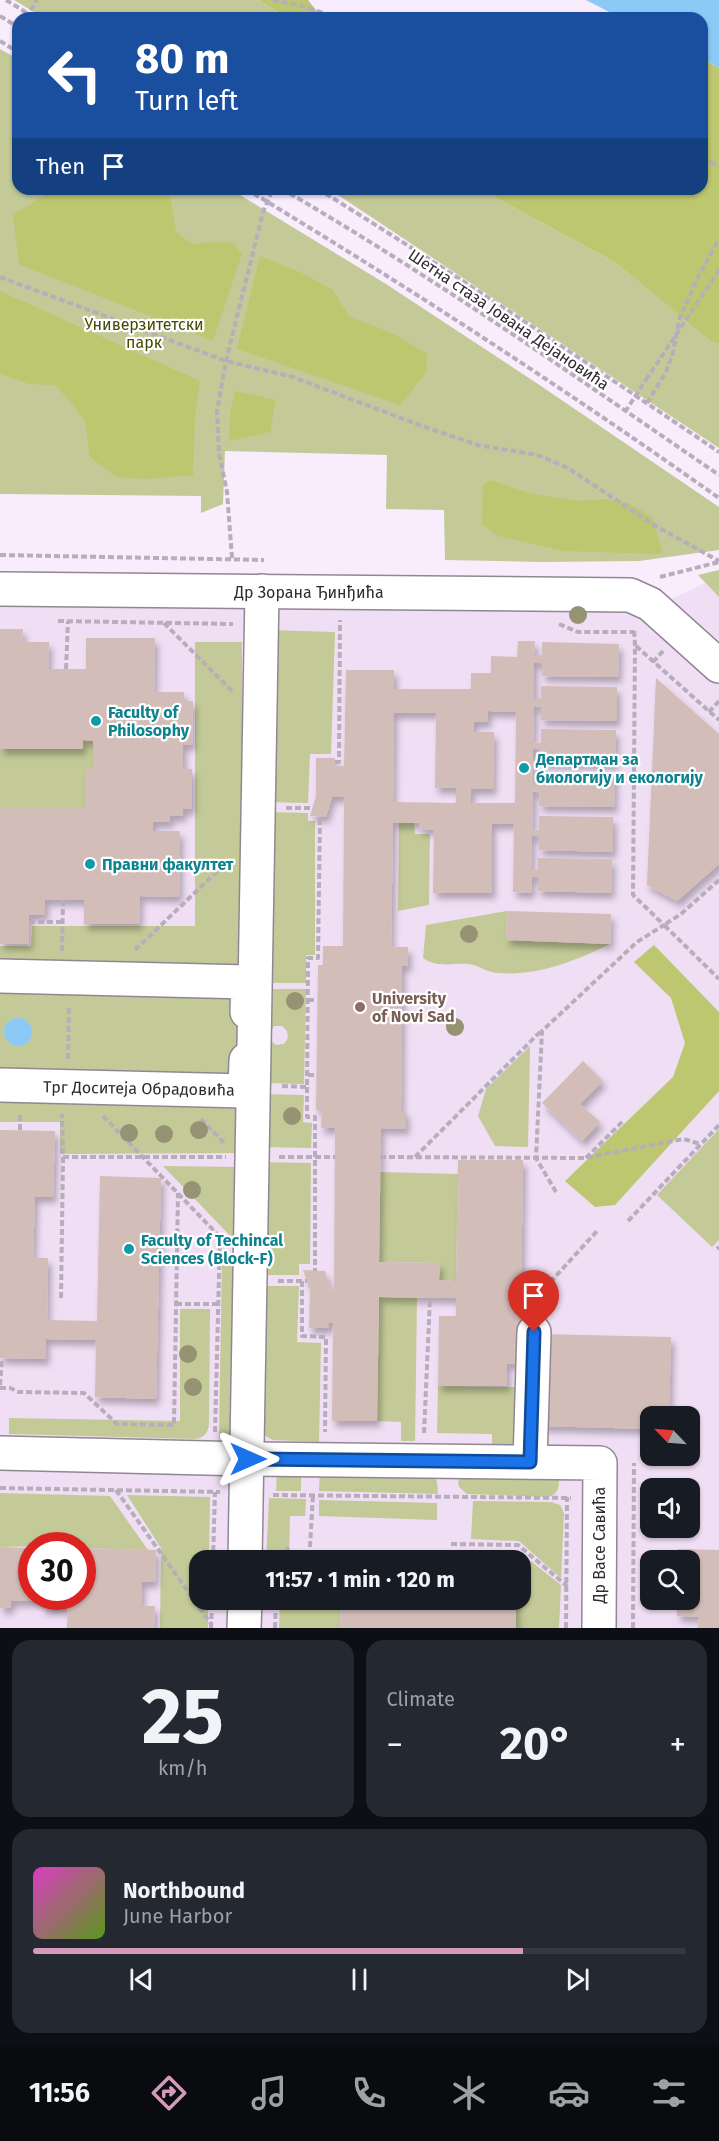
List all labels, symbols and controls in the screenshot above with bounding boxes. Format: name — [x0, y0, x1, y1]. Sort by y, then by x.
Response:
text: 80 m — [135, 34, 229, 84]
icon: left — [36, 36, 114, 114]
text: Turn left — [135, 85, 238, 117]
icon: arrive — [97, 150, 130, 183]
text: Then — [36, 153, 85, 180]
street label: Шетна стаза Јована Дејановића — [405, 245, 613, 394]
park label: Универзитетски парк — [84, 315, 204, 352]
street label: Др Зорана Ђинђића — [233, 583, 384, 602]
place label: Faculty of Philosophy — [108, 703, 190, 740]
marker: Faculty of Philosophy — [89, 714, 103, 728]
place label: Департман за биологију и екологију — [535, 750, 703, 787]
marker: Департман за биологију и екологију — [517, 761, 531, 775]
place label: Правни факултет — [102, 855, 234, 874]
marker: Правни факултет — [83, 857, 97, 871]
place label: University of Novi Sad — [372, 989, 455, 1026]
marker: University of Novi Sad — [353, 1000, 367, 1014]
street label: Трг Доситеја Обрадовића — [43, 1077, 235, 1100]
place label: Faculty of Techincal Sciences (Block-F) — [141, 1231, 283, 1268]
marker: Faculty of Techincal Sciences (Block-F) — [122, 1242, 136, 1256]
pin — [508, 1270, 559, 1332]
icon: arrive — [517, 1279, 550, 1312]
north arrow — [640, 1406, 700, 1466]
map controls — [640, 1406, 700, 1610]
position arrow — [216, 1427, 280, 1491]
button: sound — [640, 1478, 700, 1538]
street label: Др Васе Савића — [590, 1487, 609, 1604]
speed limit sign: 30 — [18, 1532, 96, 1610]
button: search — [640, 1550, 700, 1610]
text: 11:57 · 1 min · 120 m — [265, 1566, 455, 1593]
text: 25 — [142, 1670, 224, 1764]
text: Climate — [387, 1687, 455, 1711]
text: 20° — [500, 1717, 573, 1771]
text: − — [387, 1725, 403, 1765]
text: + — [670, 1725, 686, 1765]
text: km/h — [158, 1756, 208, 1780]
text: Northbound — [123, 1877, 245, 1904]
text: June Harbor — [123, 1904, 232, 1928]
icon: previous — [125, 1963, 158, 1996]
icon: pause — [343, 1963, 376, 1996]
icon: next — [561, 1963, 594, 1996]
icon: directions — [148, 2072, 190, 2114]
icon: music — [248, 2072, 290, 2114]
icon: phone — [348, 2072, 390, 2114]
icon: climate — [448, 2072, 490, 2114]
icon: car — [548, 2072, 590, 2114]
icon: filters — [648, 2072, 690, 2114]
text: 11:56 — [29, 2077, 90, 2109]

